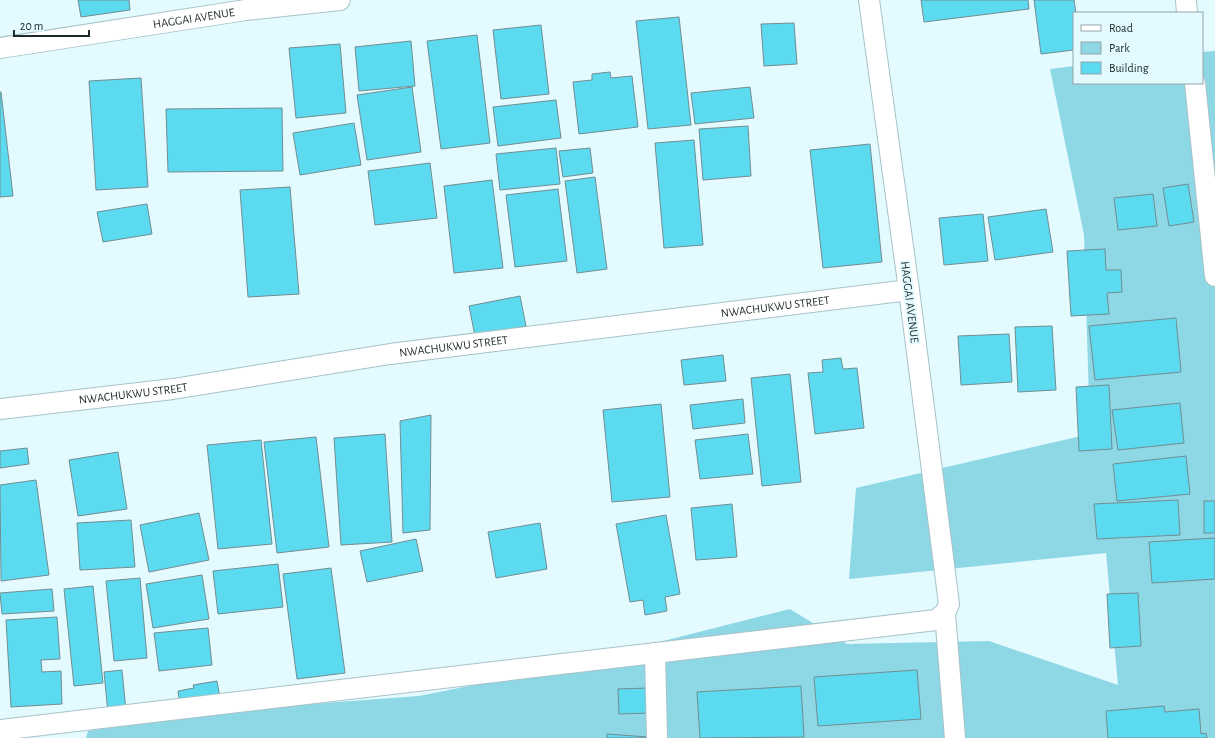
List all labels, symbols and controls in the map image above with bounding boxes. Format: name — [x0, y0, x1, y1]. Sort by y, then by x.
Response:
street label: HAGGAI AVENUE — [152, 6, 236, 30]
scale bar — [14, 12, 89, 38]
legend — [1073, 12, 1203, 84]
text: 20 m — [20, 20, 43, 32]
text: Road — [1109, 22, 1133, 34]
text: Park — [1109, 42, 1130, 54]
text: Building — [1109, 62, 1149, 74]
street label: HAGGAI AVENUE — [899, 260, 921, 344]
street label: NWACHUKWU STREET — [720, 294, 830, 319]
street label: NWACHUKWU STREET — [398, 333, 509, 359]
street label: NWACHUKWU STREET — [78, 381, 188, 406]

